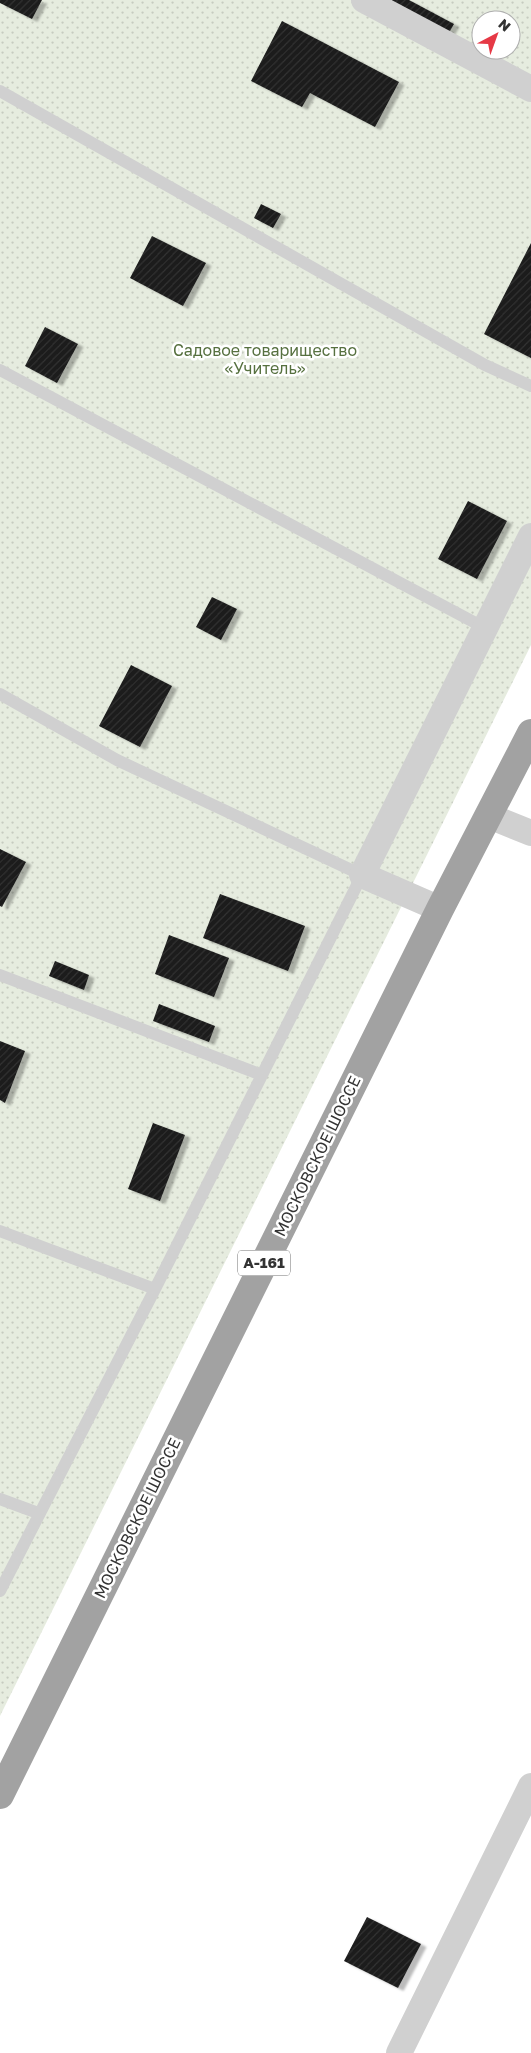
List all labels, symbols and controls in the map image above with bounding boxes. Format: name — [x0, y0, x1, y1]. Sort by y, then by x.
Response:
north arrow — [471, 10, 521, 60]
text: N — [495, 15, 514, 35]
park label: Садовое товарищество «Учитель» — [173, 340, 357, 378]
street label: МОСКОВСКОЕ ШОССЕ — [269, 1073, 365, 1239]
road number: А-161 — [238, 1250, 290, 1276]
street label: МОСКОВСКОЕ ШОССЕ — [89, 1435, 185, 1601]

